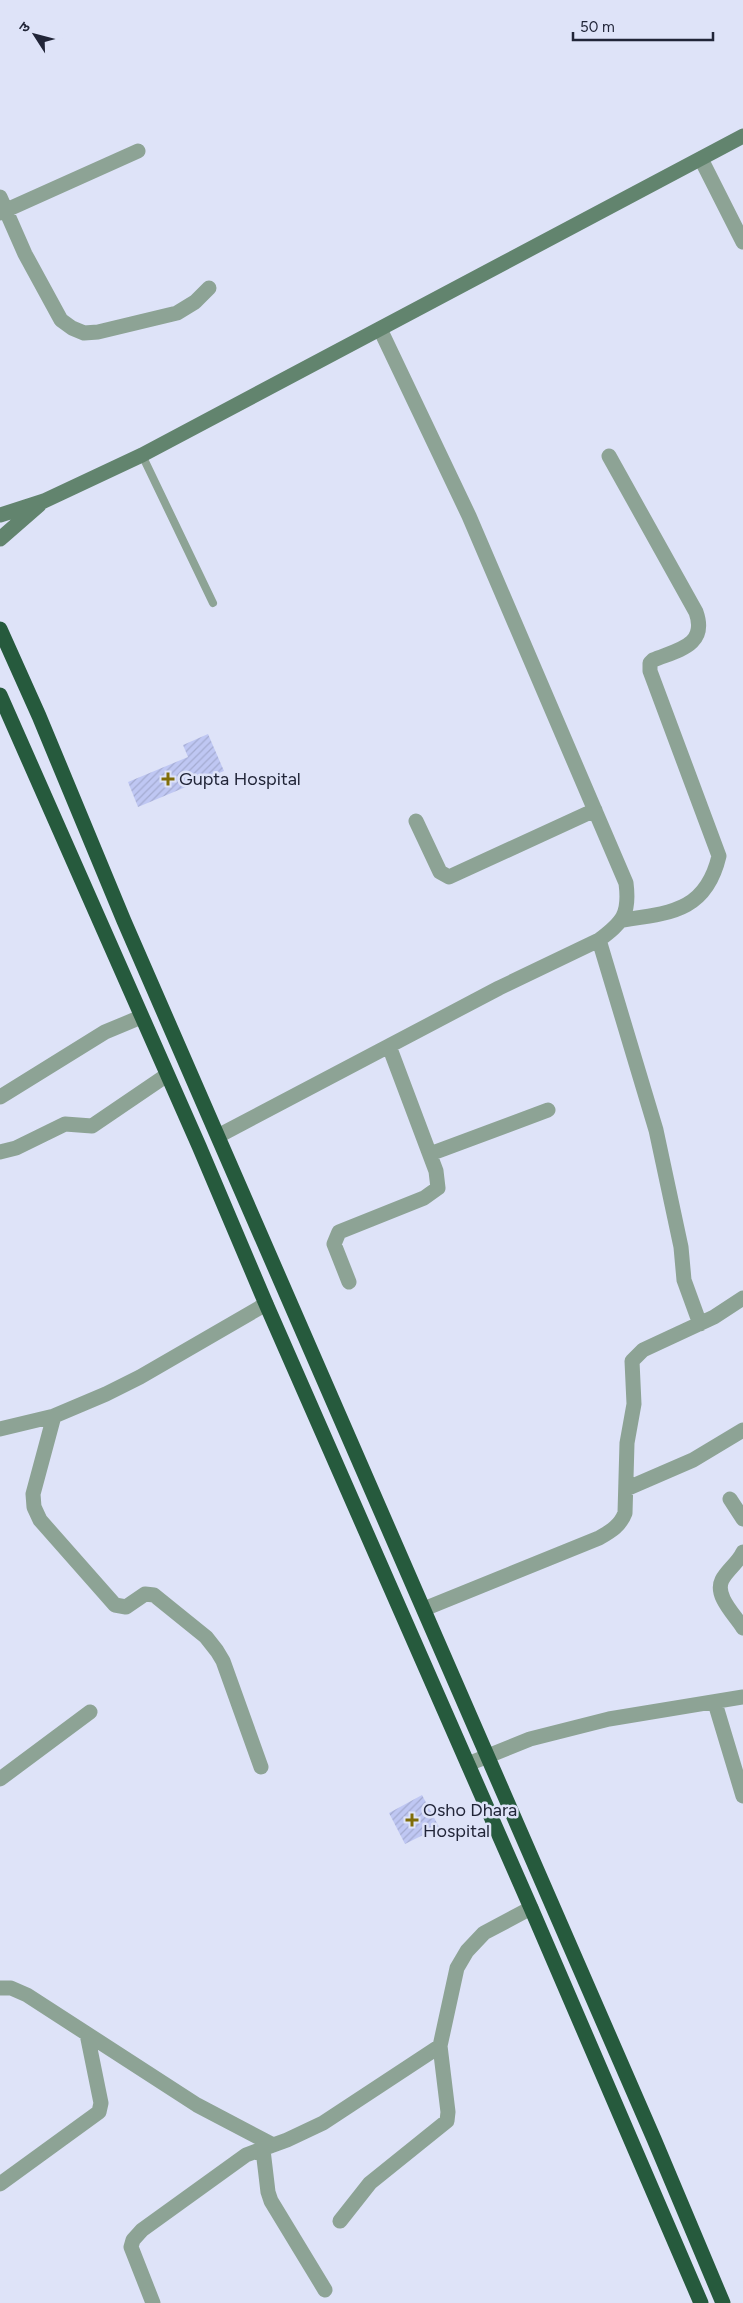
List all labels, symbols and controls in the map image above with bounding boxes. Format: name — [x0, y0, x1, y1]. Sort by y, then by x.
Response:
north arrow — [10, 10, 60, 60]
scale bar — [573, 10, 713, 42]
text: 50 m — [580, 18, 615, 36]
text: उ — [16, 19, 35, 36]
place label: Gupta Hospital — [179, 768, 301, 790]
marker: Gupta Hospital — [161, 772, 175, 786]
place label: Osho Dhara Hospital — [423, 1799, 517, 1842]
marker: Osho Dhara Hospital — [405, 1813, 419, 1827]

